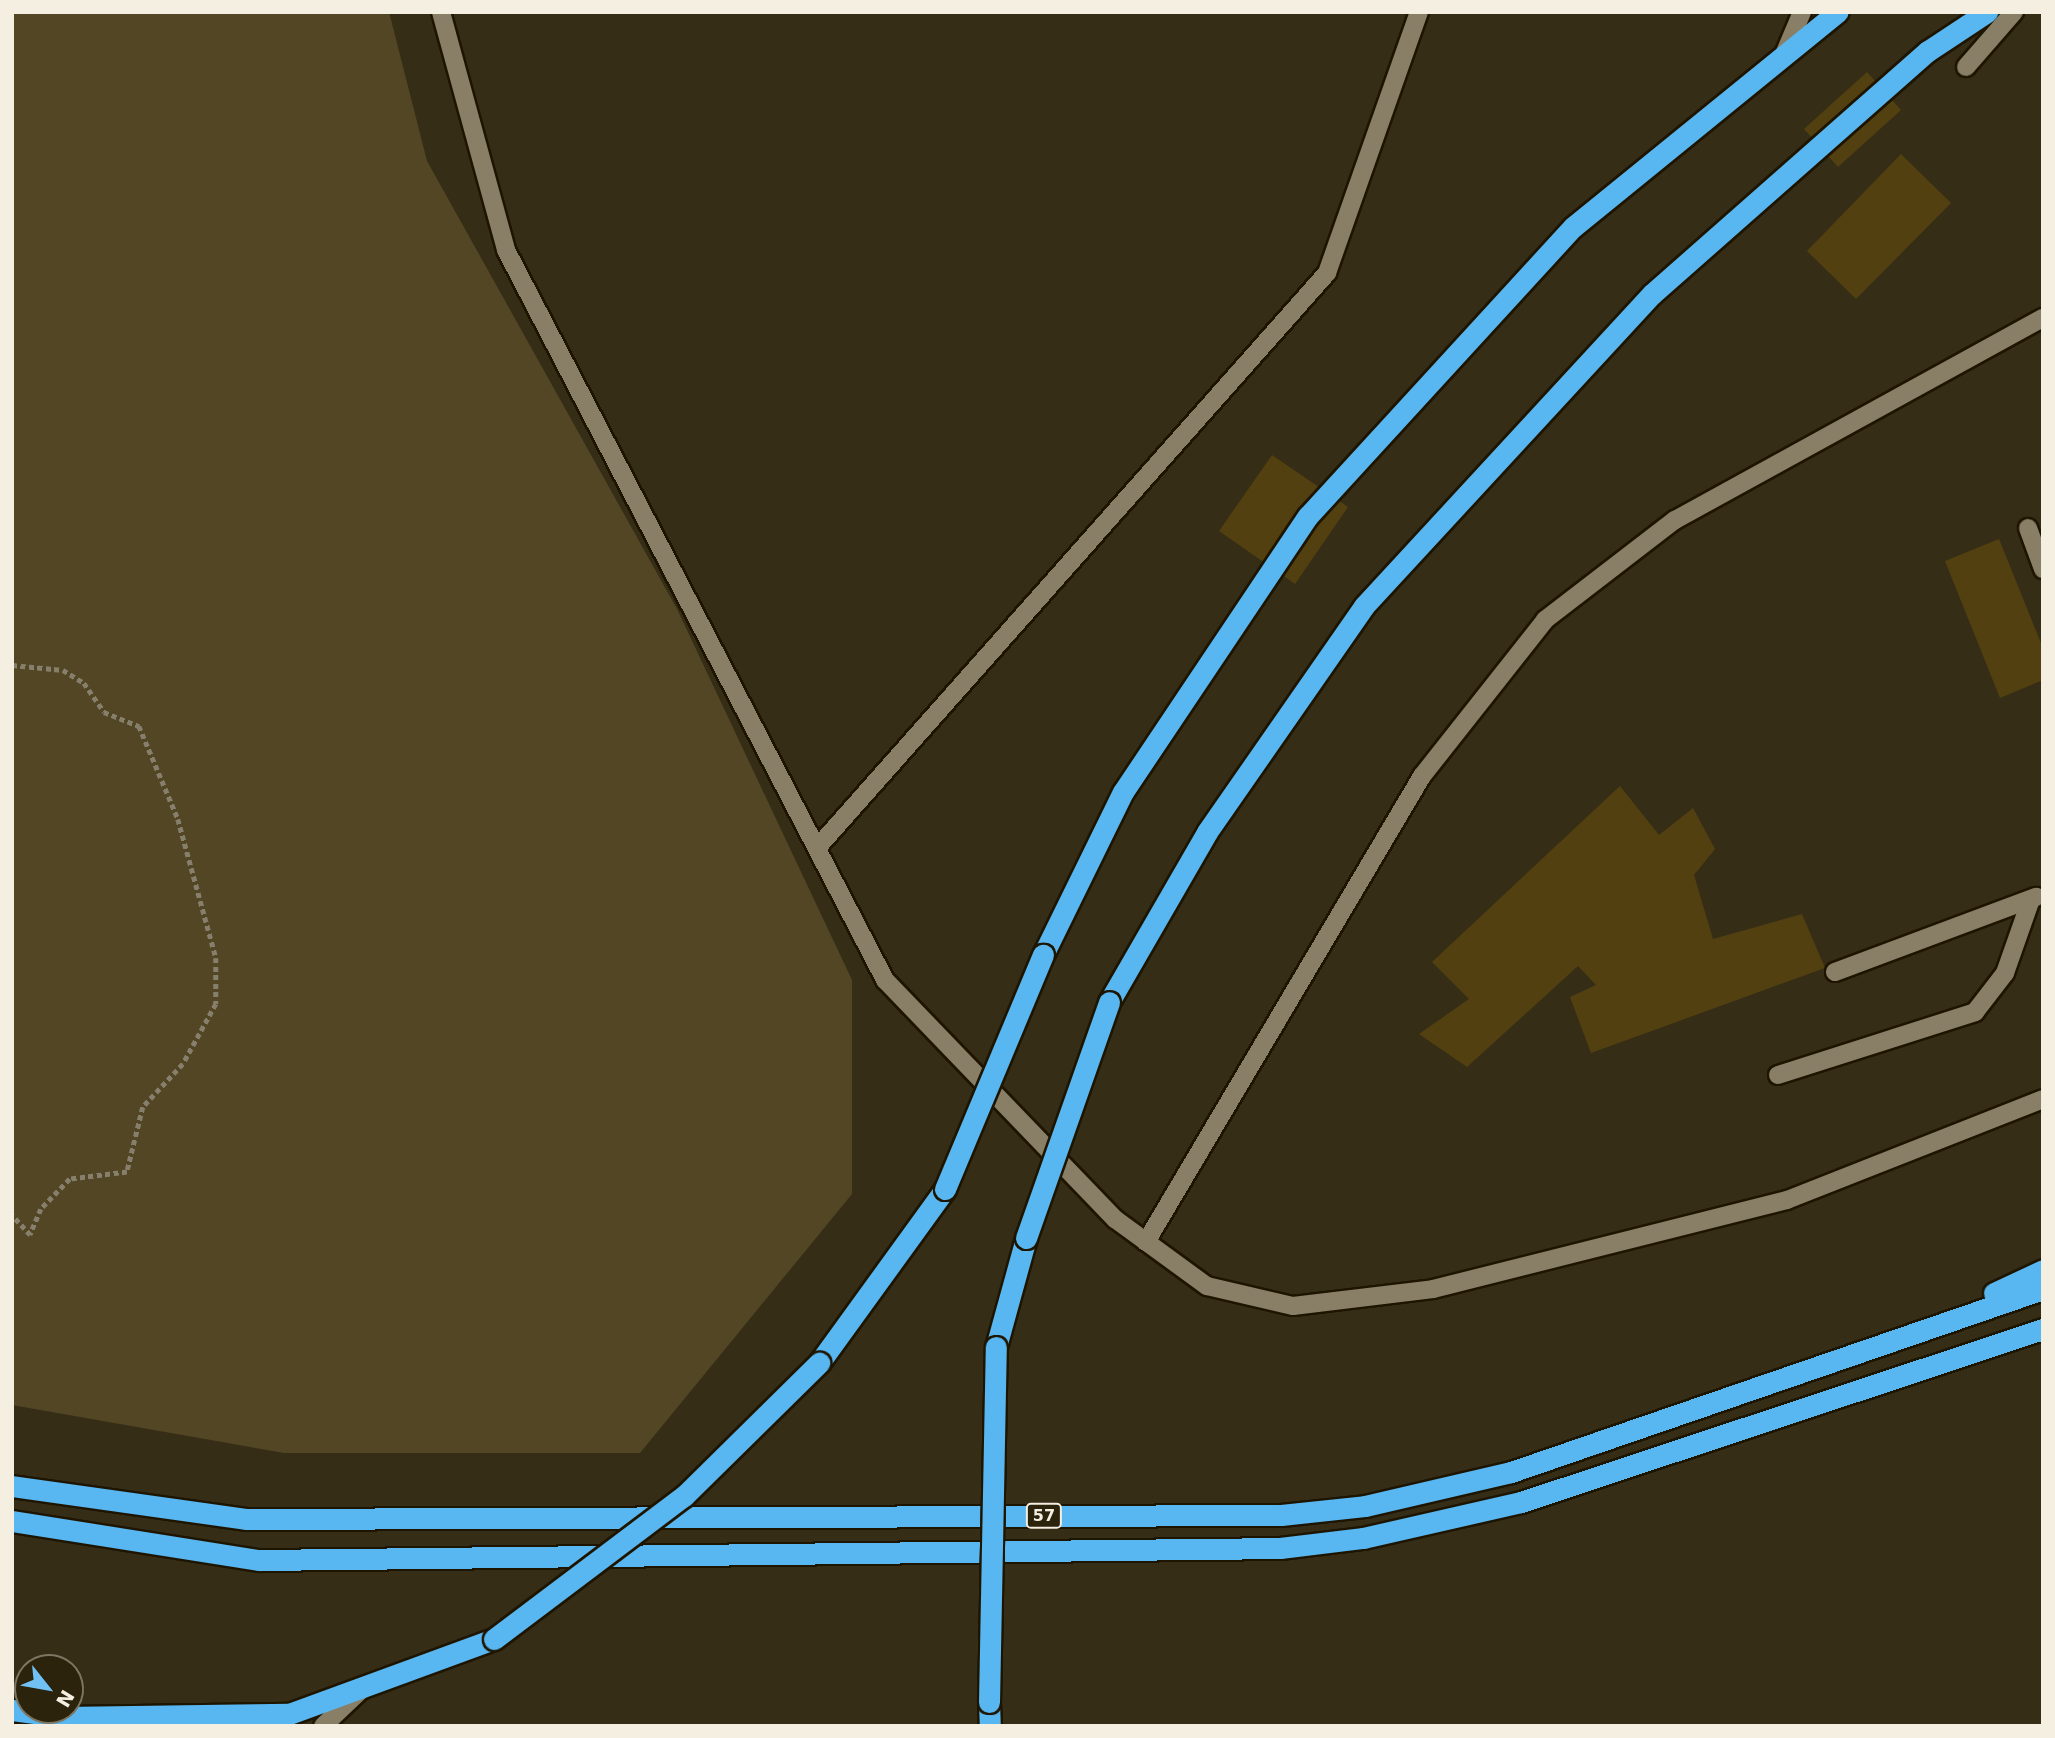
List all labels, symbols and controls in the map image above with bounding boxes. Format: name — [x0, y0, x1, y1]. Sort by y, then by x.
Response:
road number: 57 — [1025, 1504, 1063, 1528]
north arrow — [14, 1654, 84, 1724]
text: N — [52, 1686, 79, 1711]

